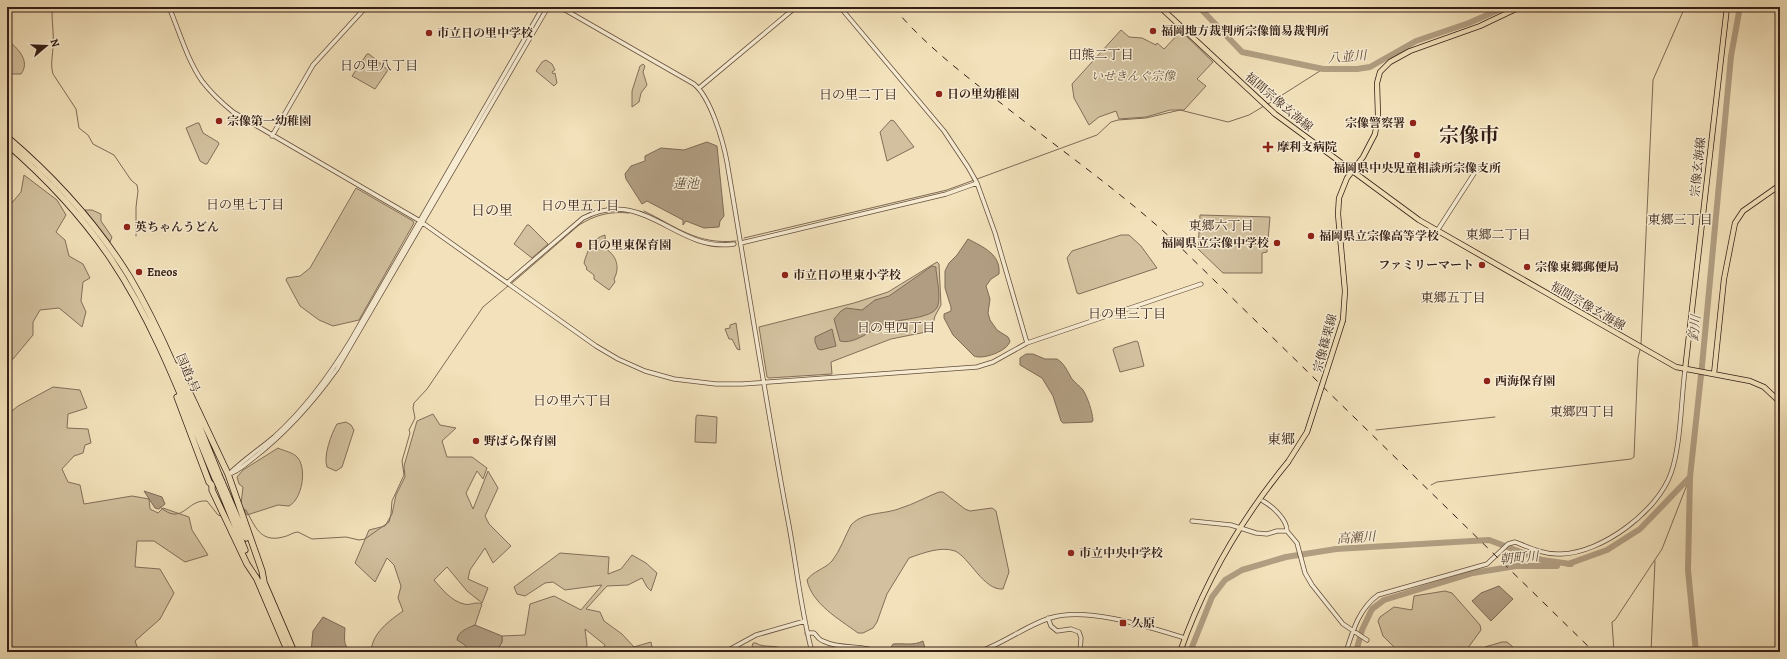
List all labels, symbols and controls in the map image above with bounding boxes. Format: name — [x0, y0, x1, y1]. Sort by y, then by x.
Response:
place label: 福岡地方裁判所宗像簡易裁判所 — [1161, 23, 1329, 39]
place label: 市立日の里中学校 — [437, 25, 533, 41]
north arrow — [26, 26, 66, 66]
marker: 福岡地方裁判所宗像簡易裁判所 — [1148, 26, 1158, 36]
marker: 市立日の里中学校 — [424, 28, 434, 38]
text: N — [47, 37, 63, 49]
district label: 田熊二丁目 — [1068, 46, 1134, 63]
water label: 八並川 — [1327, 46, 1369, 67]
district label: 日の里八丁目 — [340, 57, 418, 74]
park label: いせきんぐ宗像 — [1091, 68, 1176, 84]
street label: 福間宗像玄海線 — [1242, 69, 1316, 135]
district label: 日の里二丁目 — [819, 86, 897, 103]
place label: 日の里幼稚園 — [947, 86, 1019, 102]
marker: 日の里幼稚園 — [934, 89, 944, 99]
place label: 宗像第一幼稚園 — [227, 113, 311, 129]
place label: 宗像警察署 — [1345, 115, 1405, 131]
marker: 宗像第一幼稚園 — [214, 116, 224, 126]
marker: 宗像警察署 — [1408, 118, 1418, 128]
district label: 宗像市 — [1439, 122, 1499, 149]
street label: 宗像玄海線 — [1687, 136, 1709, 198]
place label: 摩利支病院 — [1277, 139, 1337, 155]
marker: 摩利支病院 — [1262, 141, 1274, 153]
marker: 福岡県中央児童相談所宗像支所 — [1412, 150, 1422, 160]
place label: 福岡県中央児童相談所宗像支所 — [1333, 160, 1501, 176]
water label: 蓮池 — [673, 175, 701, 192]
district label: 日の里七丁目 — [206, 196, 284, 213]
district label: 日の里五丁目 — [541, 197, 619, 214]
district label: 日の里 — [471, 201, 513, 220]
district label: 東郷三丁目 — [1647, 211, 1713, 228]
district label: 東郷六丁目 — [1188, 217, 1254, 234]
place label: 英ちゃんうどん — [135, 219, 219, 235]
marker: 英ちゃんうどん — [122, 222, 132, 232]
district label: 東郷二丁目 — [1465, 226, 1531, 243]
place label: 福岡県立宗像高等学校 — [1319, 228, 1439, 244]
marker: 福岡県立宗像高等学校 — [1306, 231, 1316, 241]
place label: 福岡県立宗像中学校 — [1161, 235, 1269, 251]
place label: 日の里東保育園 — [587, 237, 671, 253]
marker: 福岡県立宗像中学校 — [1272, 238, 1282, 248]
marker: 日の里東保育園 — [574, 240, 584, 250]
place label: ファミリーマート — [1378, 257, 1474, 273]
place label: 宗像東郷郵便局 — [1535, 259, 1619, 275]
marker: ファミリーマート — [1477, 260, 1487, 270]
marker: 宗像東郷郵便局 — [1522, 262, 1532, 272]
place label: Eneos — [147, 264, 177, 280]
marker: Eneos — [134, 267, 144, 277]
place label: 市立日の里東小学校 — [793, 267, 901, 283]
marker: 市立日の里東小学校 — [780, 270, 790, 280]
street label: 福間宗像玄海線 — [1548, 278, 1628, 334]
district label: 東郷五丁目 — [1420, 289, 1486, 306]
district label: 日の里三丁目 — [1088, 305, 1166, 322]
street label: 宗像篠栗線 — [1310, 312, 1340, 374]
water label: 釣川 — [1685, 312, 1705, 342]
district label: 日の里四丁目 — [857, 319, 935, 336]
street label: 国道3号 — [173, 351, 203, 395]
place label: 西海保育園 — [1495, 373, 1555, 389]
marker: 西海保育園 — [1482, 376, 1492, 386]
district label: 日の里六丁目 — [533, 392, 611, 409]
district label: 東郷四丁目 — [1549, 403, 1615, 420]
district label: 東郷 — [1267, 430, 1295, 449]
place label: 野ばら保育園 — [484, 433, 556, 449]
marker: 野ばら保育園 — [471, 436, 481, 446]
water label: 高瀬川 — [1336, 528, 1378, 547]
place label: 市立中央中学校 — [1079, 545, 1163, 561]
water label: 朝町川 — [1499, 547, 1541, 568]
marker: 市立中央中学校 — [1066, 548, 1076, 558]
place label: 久原 — [1131, 615, 1155, 631]
marker: 久原 — [1118, 618, 1128, 628]

